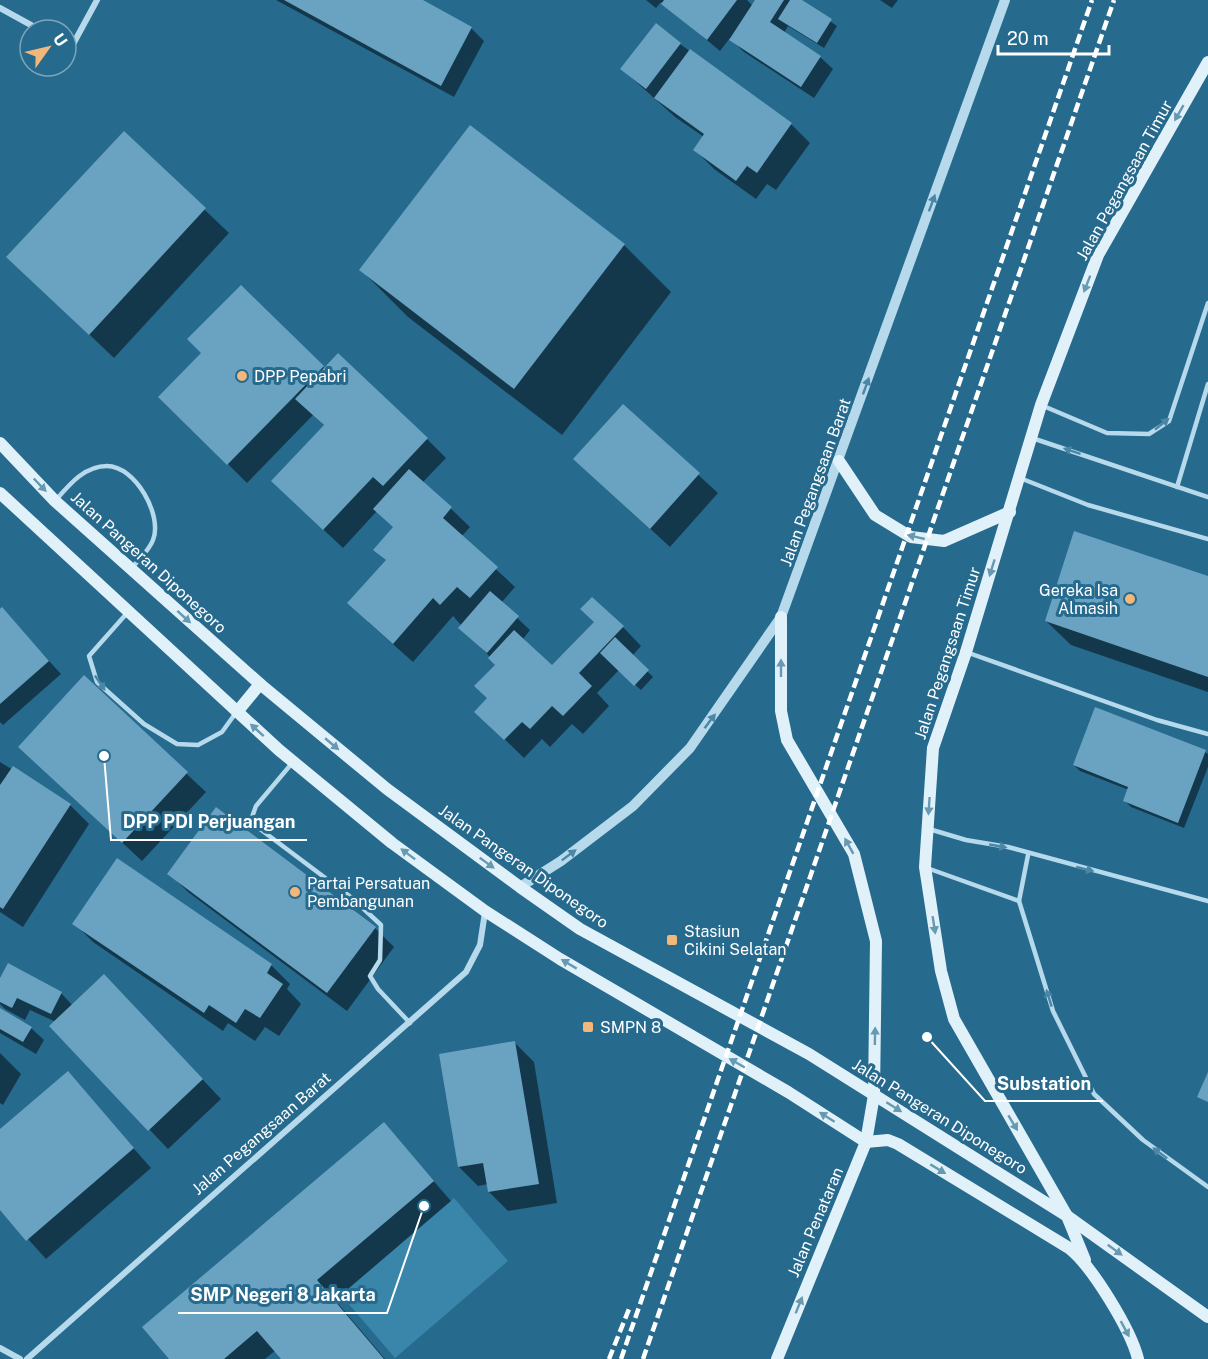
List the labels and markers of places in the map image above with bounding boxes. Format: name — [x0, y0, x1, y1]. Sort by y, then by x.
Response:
place label: DPP Pepabri — [254, 367, 347, 386]
marker: DPP Pepabri — [235, 369, 249, 383]
place label: Gereka Isa Almasih — [1039, 581, 1118, 618]
marker: Gereka Isa Almasih — [1123, 592, 1137, 606]
callout: DPP PDI Perjuangan — [111, 804, 307, 840]
place label: Partai Persatuan Pembangunan — [307, 874, 430, 911]
marker: Partai Persatuan Pembangunan — [288, 885, 302, 899]
place label: Stasiun Cikini Selatan — [684, 922, 787, 959]
marker: Stasiun Cikini Selatan — [665, 933, 679, 947]
place label: SMPN 8 — [600, 1018, 661, 1037]
marker: SMPN 8 — [581, 1020, 595, 1034]
callout: Substation — [985, 1065, 1103, 1101]
callout: SMP Negeri 8 Jakarta — [178, 1277, 387, 1313]

